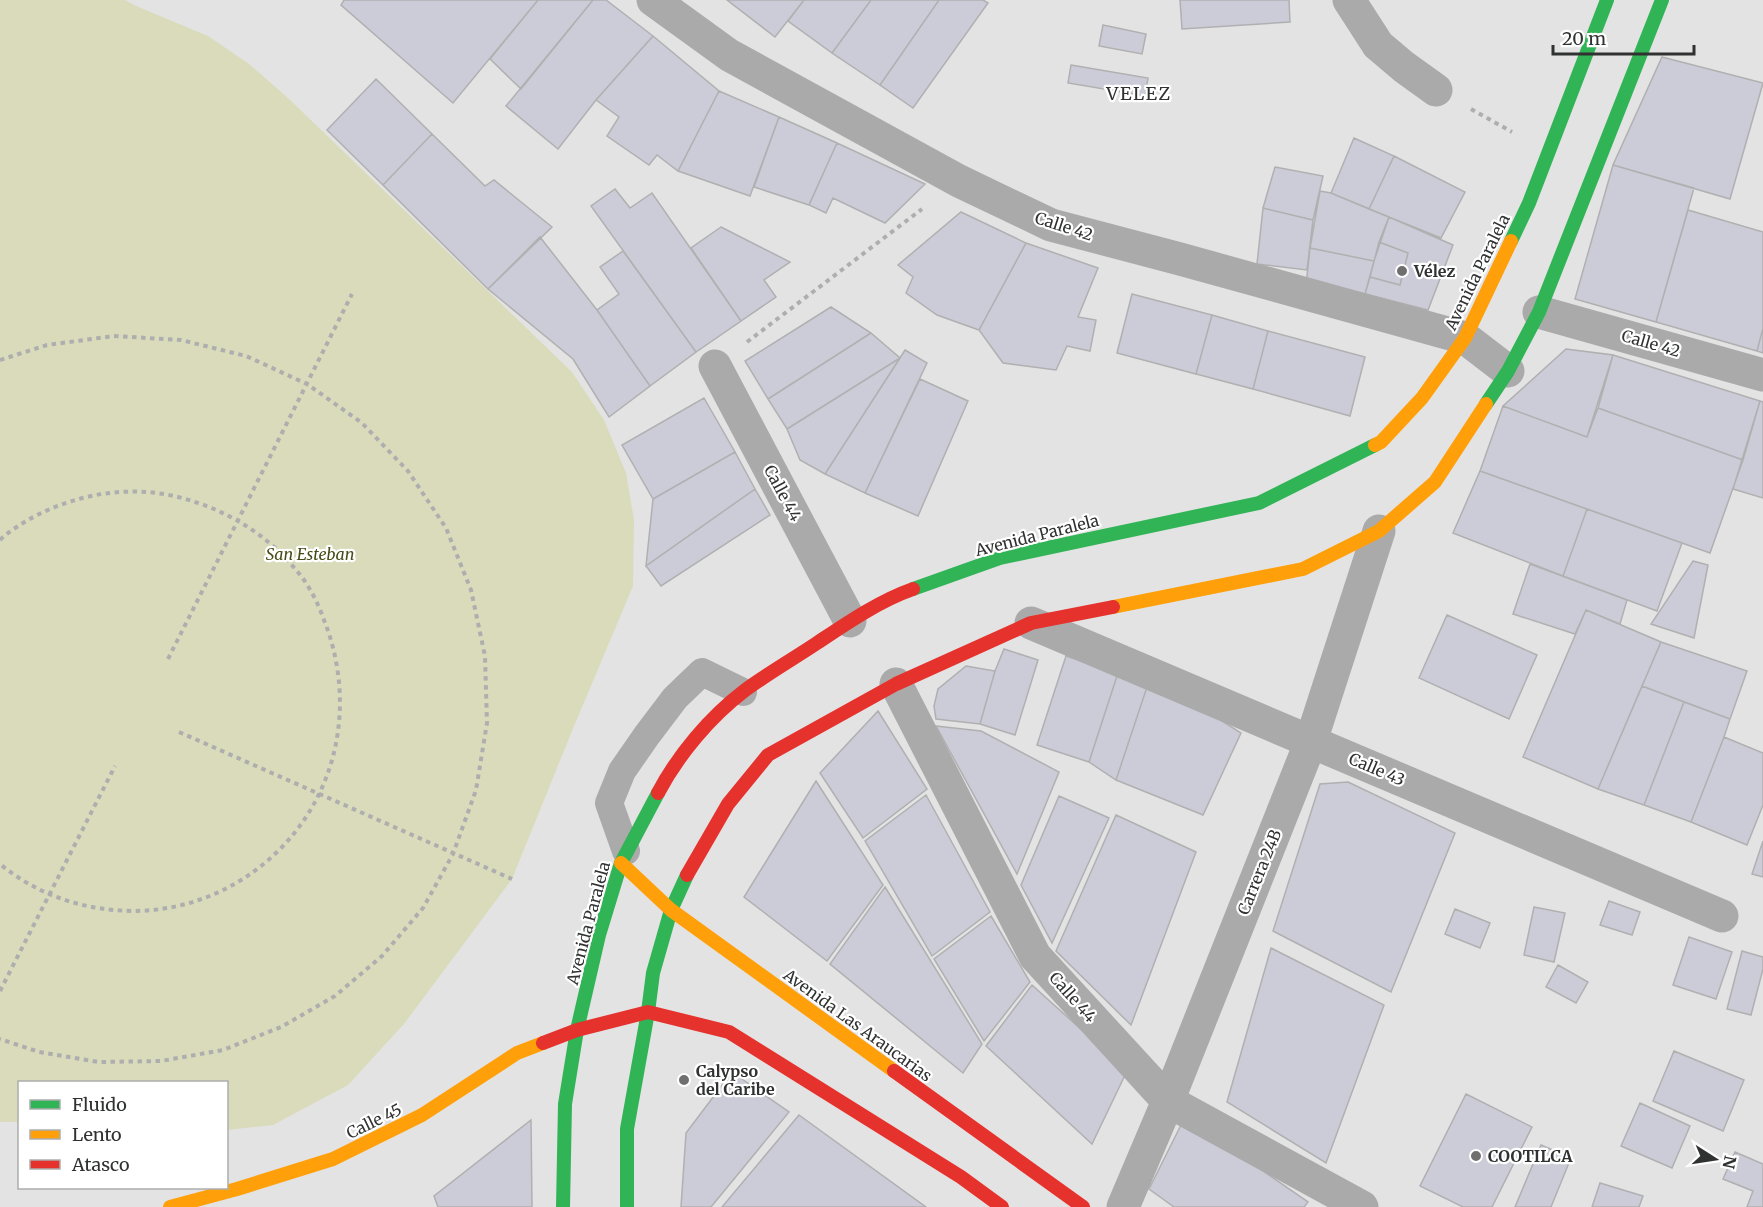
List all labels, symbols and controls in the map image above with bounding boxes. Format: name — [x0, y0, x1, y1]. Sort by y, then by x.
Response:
scale bar — [1553, 18, 1694, 56]
text: 20 m — [1562, 27, 1606, 50]
district label: VELEZ — [1105, 82, 1172, 105]
street label: Calle 42 — [1032, 207, 1096, 245]
street label: Avenida Paralela — [1440, 210, 1514, 334]
place label: Vélez — [1413, 261, 1455, 281]
marker: Vélez — [1395, 264, 1409, 278]
street label: Calle 42 — [1619, 325, 1683, 361]
street label: Calle 44 — [760, 461, 806, 525]
street label: Avenida Paralela — [972, 510, 1101, 560]
park label: San Esteban — [266, 544, 354, 564]
street label: Calle 43 — [1346, 748, 1408, 790]
street label: Carrera 24B — [1233, 826, 1285, 918]
street label: Avenida Paralela — [562, 859, 614, 988]
street label: Avenida Las Araucarias — [779, 964, 936, 1086]
street label: Calle 44 — [1045, 968, 1101, 1026]
place label: Calypso del Caribe — [696, 1061, 775, 1099]
marker: Calypso del Caribe — [677, 1073, 691, 1087]
legend — [18, 1081, 228, 1189]
text: Fluido — [72, 1093, 127, 1116]
street label: Calle 45 — [343, 1099, 405, 1143]
text: Lento — [72, 1123, 122, 1146]
north arrow — [1685, 1129, 1745, 1189]
place label: COOTILCA — [1488, 1146, 1573, 1166]
marker: COOTILCA — [1469, 1149, 1483, 1163]
text: Atasco — [71, 1153, 130, 1176]
text: N — [1719, 1154, 1741, 1171]

